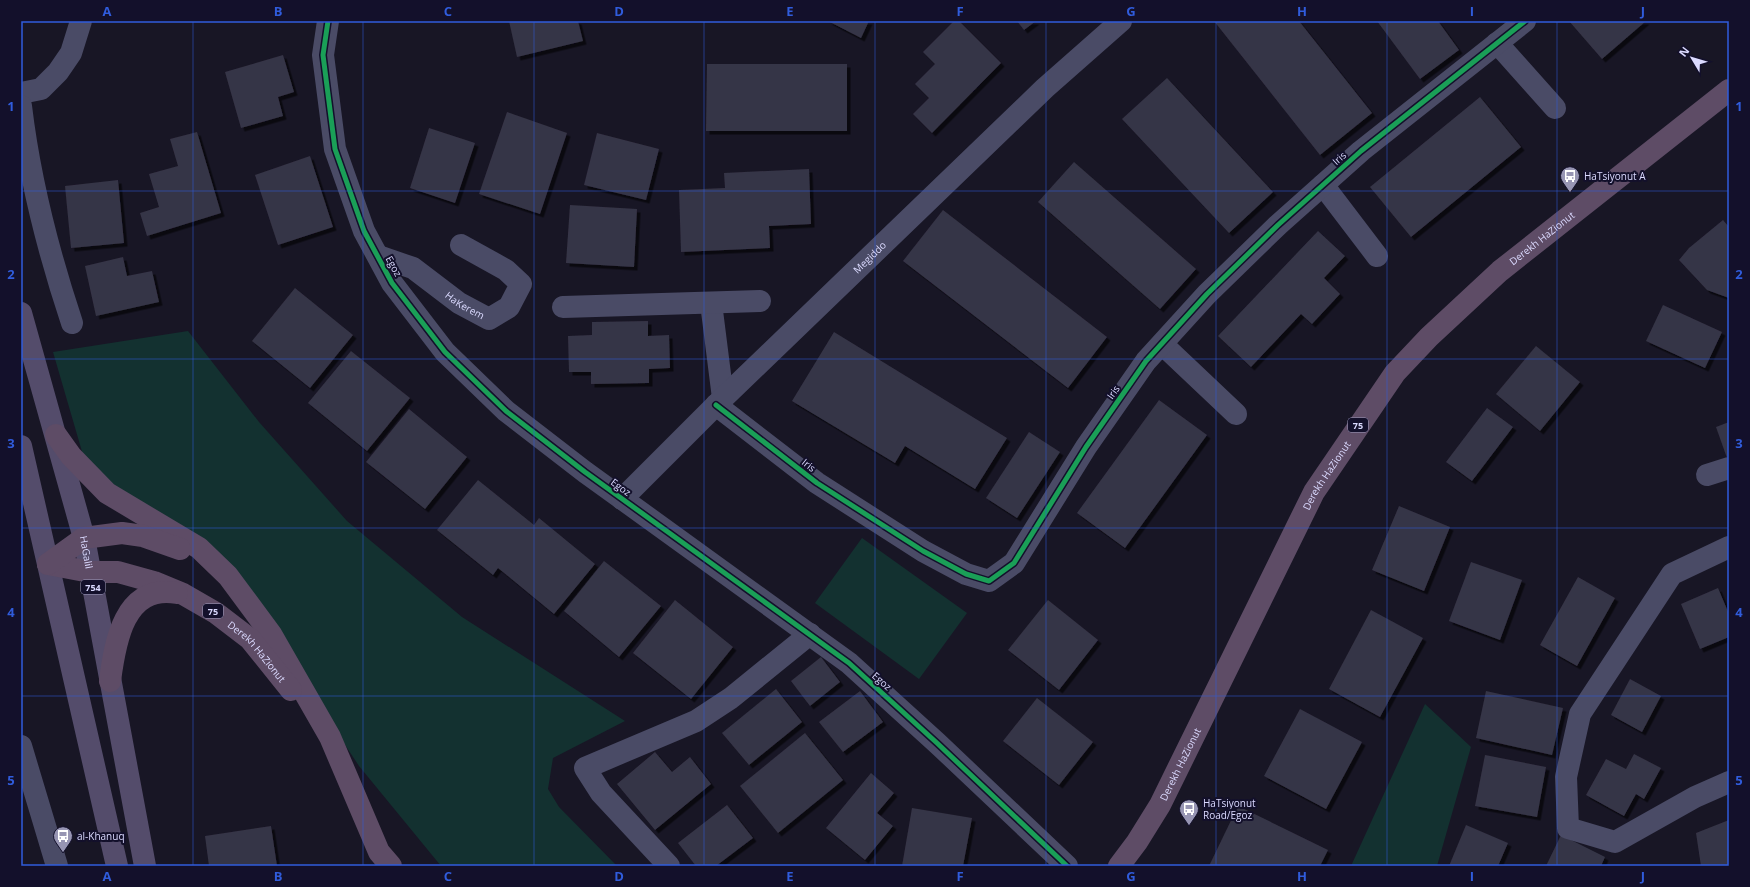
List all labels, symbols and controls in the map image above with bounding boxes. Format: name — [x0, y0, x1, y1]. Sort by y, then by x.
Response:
text: A — [103, 2, 112, 20]
text: B — [274, 2, 283, 20]
text: C — [444, 2, 452, 20]
text: D — [614, 2, 624, 20]
text: E — [786, 2, 794, 20]
text: F — [956, 2, 964, 20]
text: G — [1126, 2, 1136, 20]
text: H — [1297, 2, 1307, 20]
text: I — [1470, 2, 1474, 20]
text: J — [1640, 2, 1645, 20]
north arrow — [1672, 38, 1712, 78]
text: N — [1675, 43, 1692, 60]
text: 1 — [7, 97, 15, 115]
text: 1 — [1735, 97, 1743, 115]
street label: Iris — [1329, 148, 1349, 168]
bus stop icon: HaTsiyonut A — [1559, 165, 1581, 193]
place label: HaTsiyonut A — [1584, 169, 1646, 183]
street label: Derekh HaZionut — [1506, 208, 1578, 268]
street label: Megiddo — [850, 238, 889, 276]
street label: Egoz — [383, 253, 406, 279]
text: 2 — [7, 265, 15, 283]
text: 2 — [1735, 265, 1743, 283]
street label: HaKerem — [442, 288, 487, 322]
street label: Iris — [1103, 382, 1123, 402]
road number: 75 — [1348, 418, 1368, 432]
text: 3 — [7, 434, 15, 452]
text: 3 — [1735, 434, 1743, 452]
street label: Derekh HaZionut — [1299, 438, 1354, 512]
street label: Iris — [799, 455, 819, 475]
street label: Egoz — [608, 475, 634, 499]
street label: HaGalil — [77, 534, 97, 570]
road number: 754 — [81, 580, 105, 594]
text: 4 — [7, 603, 15, 621]
text: 4 — [1735, 603, 1743, 621]
road number: 75 — [203, 604, 223, 618]
street label: Derekh HaZionut — [225, 618, 289, 685]
street label: Egoz — [869, 669, 895, 694]
street label: Derekh HaZionut — [1156, 725, 1204, 803]
text: 5 — [7, 771, 15, 789]
text: 5 — [1735, 771, 1743, 789]
place label: HaTsiyonut Road/Egoz — [1203, 796, 1256, 822]
bus stop icon: HaTsiyonut Road/Egoz — [1178, 798, 1200, 826]
bus stop icon: al-Khanuq — [52, 825, 74, 853]
place label: al-Khanuq — [77, 829, 125, 843]
text: A — [103, 867, 112, 885]
text: B — [274, 867, 283, 885]
text: C — [444, 867, 452, 885]
text: D — [614, 867, 624, 885]
text: E — [786, 867, 794, 885]
text: F — [956, 867, 964, 885]
text: G — [1126, 867, 1136, 885]
text: H — [1297, 867, 1307, 885]
text: I — [1470, 867, 1474, 885]
text: J — [1640, 867, 1645, 885]

